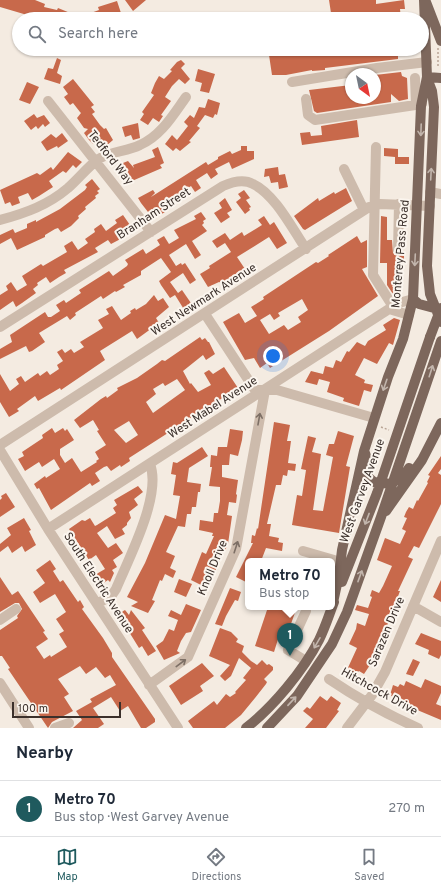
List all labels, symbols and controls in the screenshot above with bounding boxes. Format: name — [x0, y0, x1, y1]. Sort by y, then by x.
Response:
search box — [12, 12, 429, 56]
icon: search — [26, 23, 48, 45]
text: Search here — [58, 25, 138, 44]
north arrow — [345, 68, 381, 104]
one-way arrow — [417, 123, 425, 136]
street label: Tedford Way — [83, 127, 137, 189]
one-way arrow — [427, 168, 435, 181]
street label: Branham Street — [114, 184, 194, 244]
street label: Monterey Pass Road — [388, 199, 414, 309]
one-way arrow — [412, 253, 419, 266]
street label: West Newmark Avenue — [148, 260, 260, 340]
your location — [263, 346, 283, 366]
one-way arrow — [428, 365, 436, 377]
street label: West Mabel Avenue — [165, 373, 261, 443]
one-way arrow — [381, 378, 388, 391]
one-way arrow — [256, 413, 264, 426]
street label: West Garvey Avenue — [337, 437, 389, 545]
one-way arrow — [362, 513, 370, 525]
street label: South Electric Avenue — [59, 529, 137, 637]
street label: Knoll Drive — [194, 538, 232, 598]
one-way arrow — [233, 540, 240, 553]
popup — [245, 558, 335, 610]
text: Metro 70 — [259, 567, 321, 586]
one-way arrow — [357, 570, 365, 582]
text: Bus stop — [259, 586, 309, 602]
street label: Sarazen Drive — [365, 594, 409, 670]
pin: 1 — [277, 623, 303, 656]
one-way arrow — [312, 637, 320, 649]
one-way arrow — [175, 659, 186, 667]
street label: Hitchcock Drive — [338, 664, 420, 720]
one-way arrow — [287, 696, 297, 706]
scale bar — [12, 700, 121, 719]
text: 100 m — [18, 702, 48, 716]
text: Nearby — [16, 743, 73, 765]
text: Metro 70 — [54, 791, 116, 810]
text: 1 — [26, 801, 32, 817]
text: 270 m — [388, 801, 425, 817]
text: Bus stop · West Garvey Avenue — [54, 810, 229, 826]
tab: Map — [56, 846, 78, 884]
tab: Directions — [191, 846, 241, 884]
tab: Saved — [354, 846, 385, 884]

